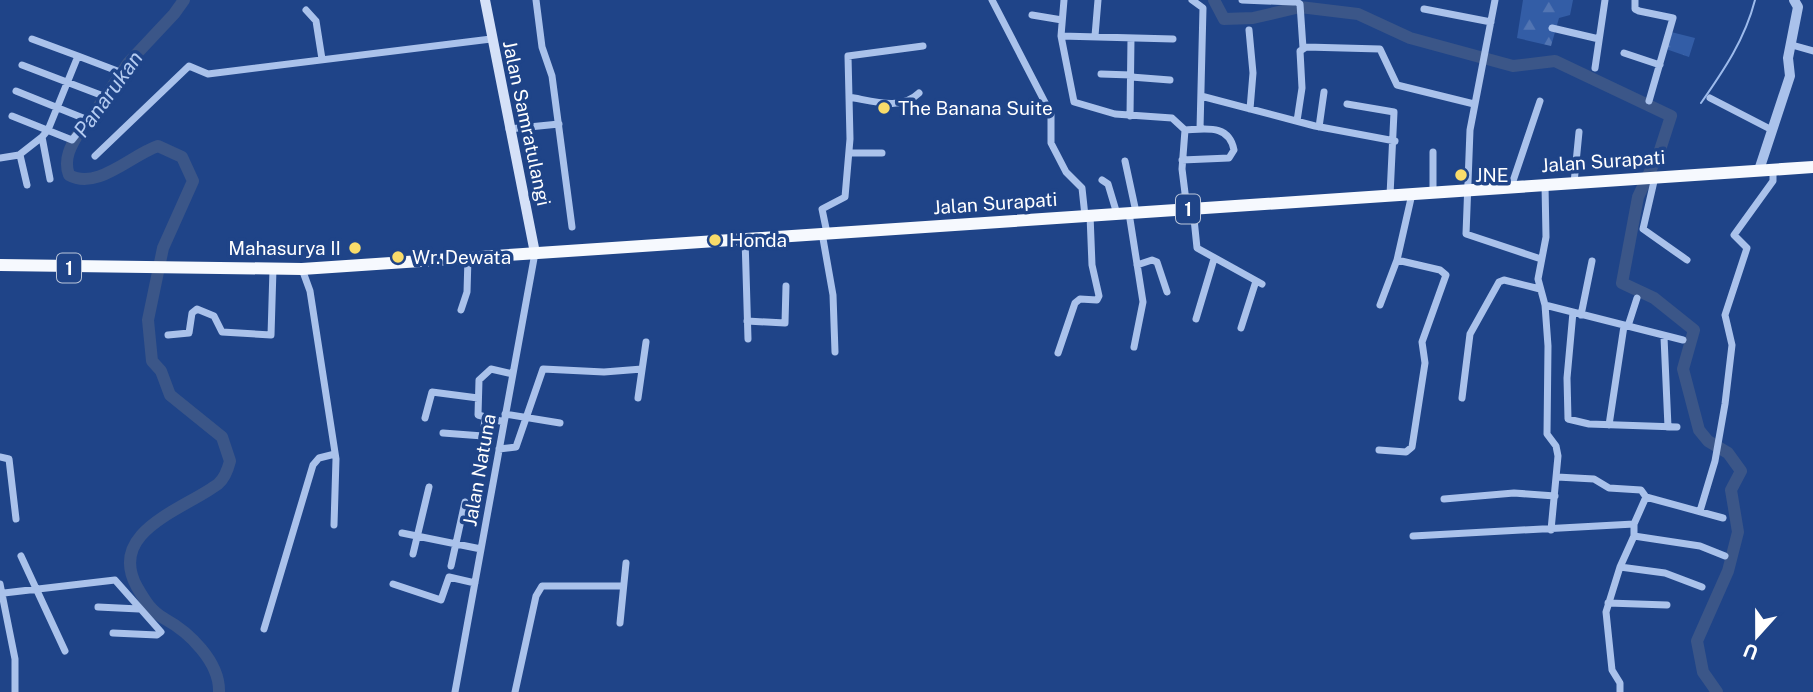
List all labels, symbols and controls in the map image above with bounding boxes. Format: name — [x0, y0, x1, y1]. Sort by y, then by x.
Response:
street label: Jalan Samratulangi — [499, 38, 555, 208]
water label: Panarukan — [68, 46, 148, 142]
place label: The Banana Suite — [898, 97, 1053, 119]
marker: The Banana Suite — [876, 100, 892, 116]
street label: Jalan Surapati — [1540, 146, 1666, 176]
place label: JNE — [1475, 164, 1509, 186]
marker: JNE — [1453, 167, 1469, 183]
street label: Jalan Surapati — [932, 188, 1058, 218]
road number: 1 — [1176, 194, 1200, 224]
place label: Honda — [729, 229, 787, 251]
marker: Honda — [707, 232, 723, 248]
place label: Mahasurya II — [228, 237, 341, 259]
marker: Mahasurya II — [347, 240, 363, 256]
place label: Wr. Dewata — [412, 246, 511, 268]
marker: Wr. Dewata — [390, 249, 406, 265]
road number: 1 — [57, 254, 81, 282]
street label: Jalan Natuna — [458, 412, 500, 528]
north arrow — [1722, 601, 1792, 671]
text: U — [1741, 639, 1761, 665]

